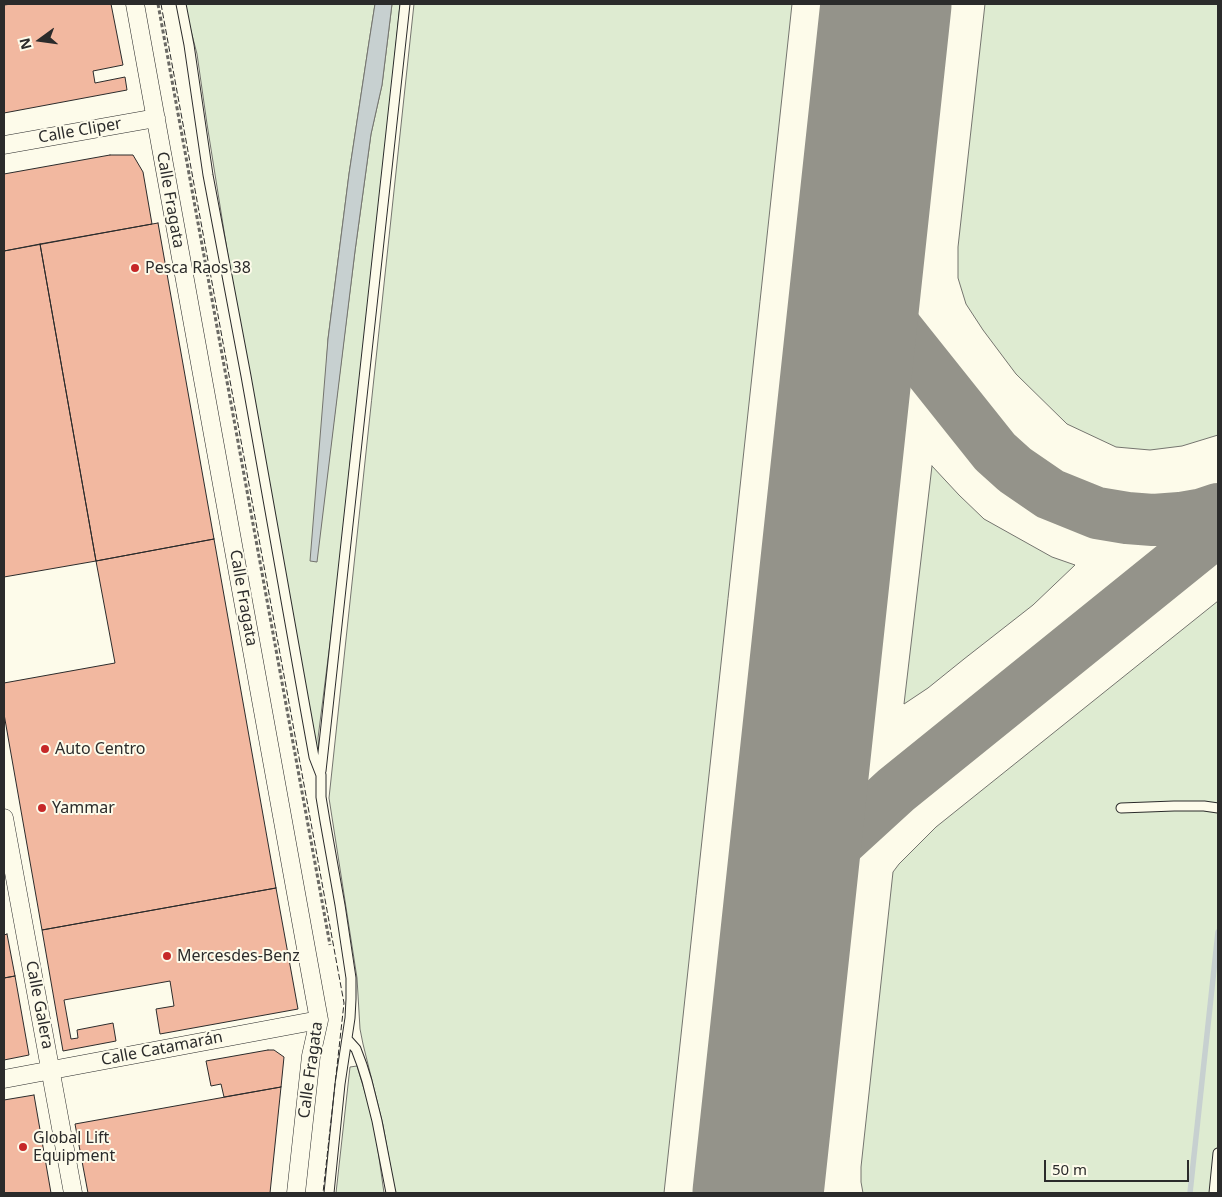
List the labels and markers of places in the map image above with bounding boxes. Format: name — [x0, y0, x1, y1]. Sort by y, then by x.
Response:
place label: Pesca Raos 38 — [145, 258, 251, 278]
marker: Pesca Raos 38 — [129, 262, 141, 274]
place label: Auto Centro — [55, 739, 145, 759]
marker: Auto Centro — [39, 743, 51, 755]
place label: Yammar — [52, 798, 115, 818]
marker: Yammar — [36, 802, 48, 814]
place label: Mercesdes-Benz — [177, 946, 300, 966]
marker: Mercesdes-Benz — [161, 950, 173, 962]
place label: Global Lift Equipment — [33, 1128, 115, 1166]
marker: Global Lift Equipment — [17, 1141, 29, 1153]

